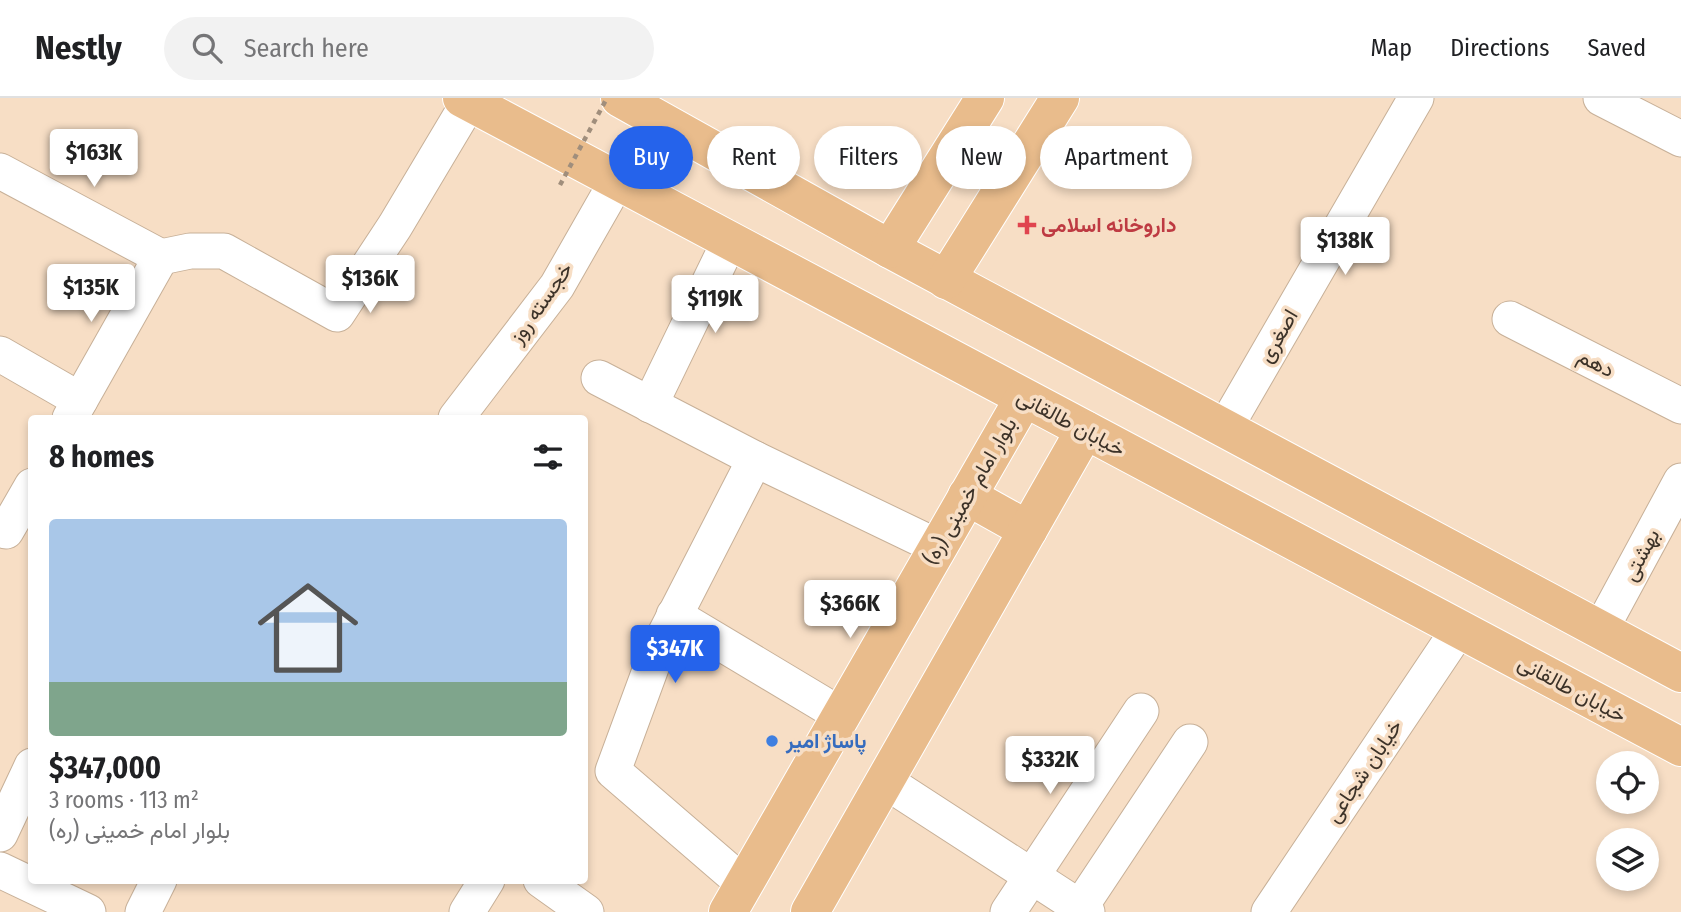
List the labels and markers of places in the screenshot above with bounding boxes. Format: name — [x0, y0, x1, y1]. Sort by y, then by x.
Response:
pin: $163K — [45, 130, 143, 189]
place label: داروخانه اسلامی — [1041, 212, 1176, 238]
marker: داروخانه اسلامی — [1019, 217, 1035, 233]
pin: $138K — [1296, 218, 1394, 277]
pin: $136K — [321, 256, 419, 315]
pin: $135K — [42, 264, 140, 324]
pin: $119K — [666, 275, 764, 335]
pin: $366K — [801, 580, 899, 640]
pin: $347K — [626, 626, 724, 685]
place label: پاساژ امیر — [785, 728, 867, 755]
marker: پاساژ امیر — [764, 733, 780, 749]
pin: $332K — [1001, 736, 1099, 796]

